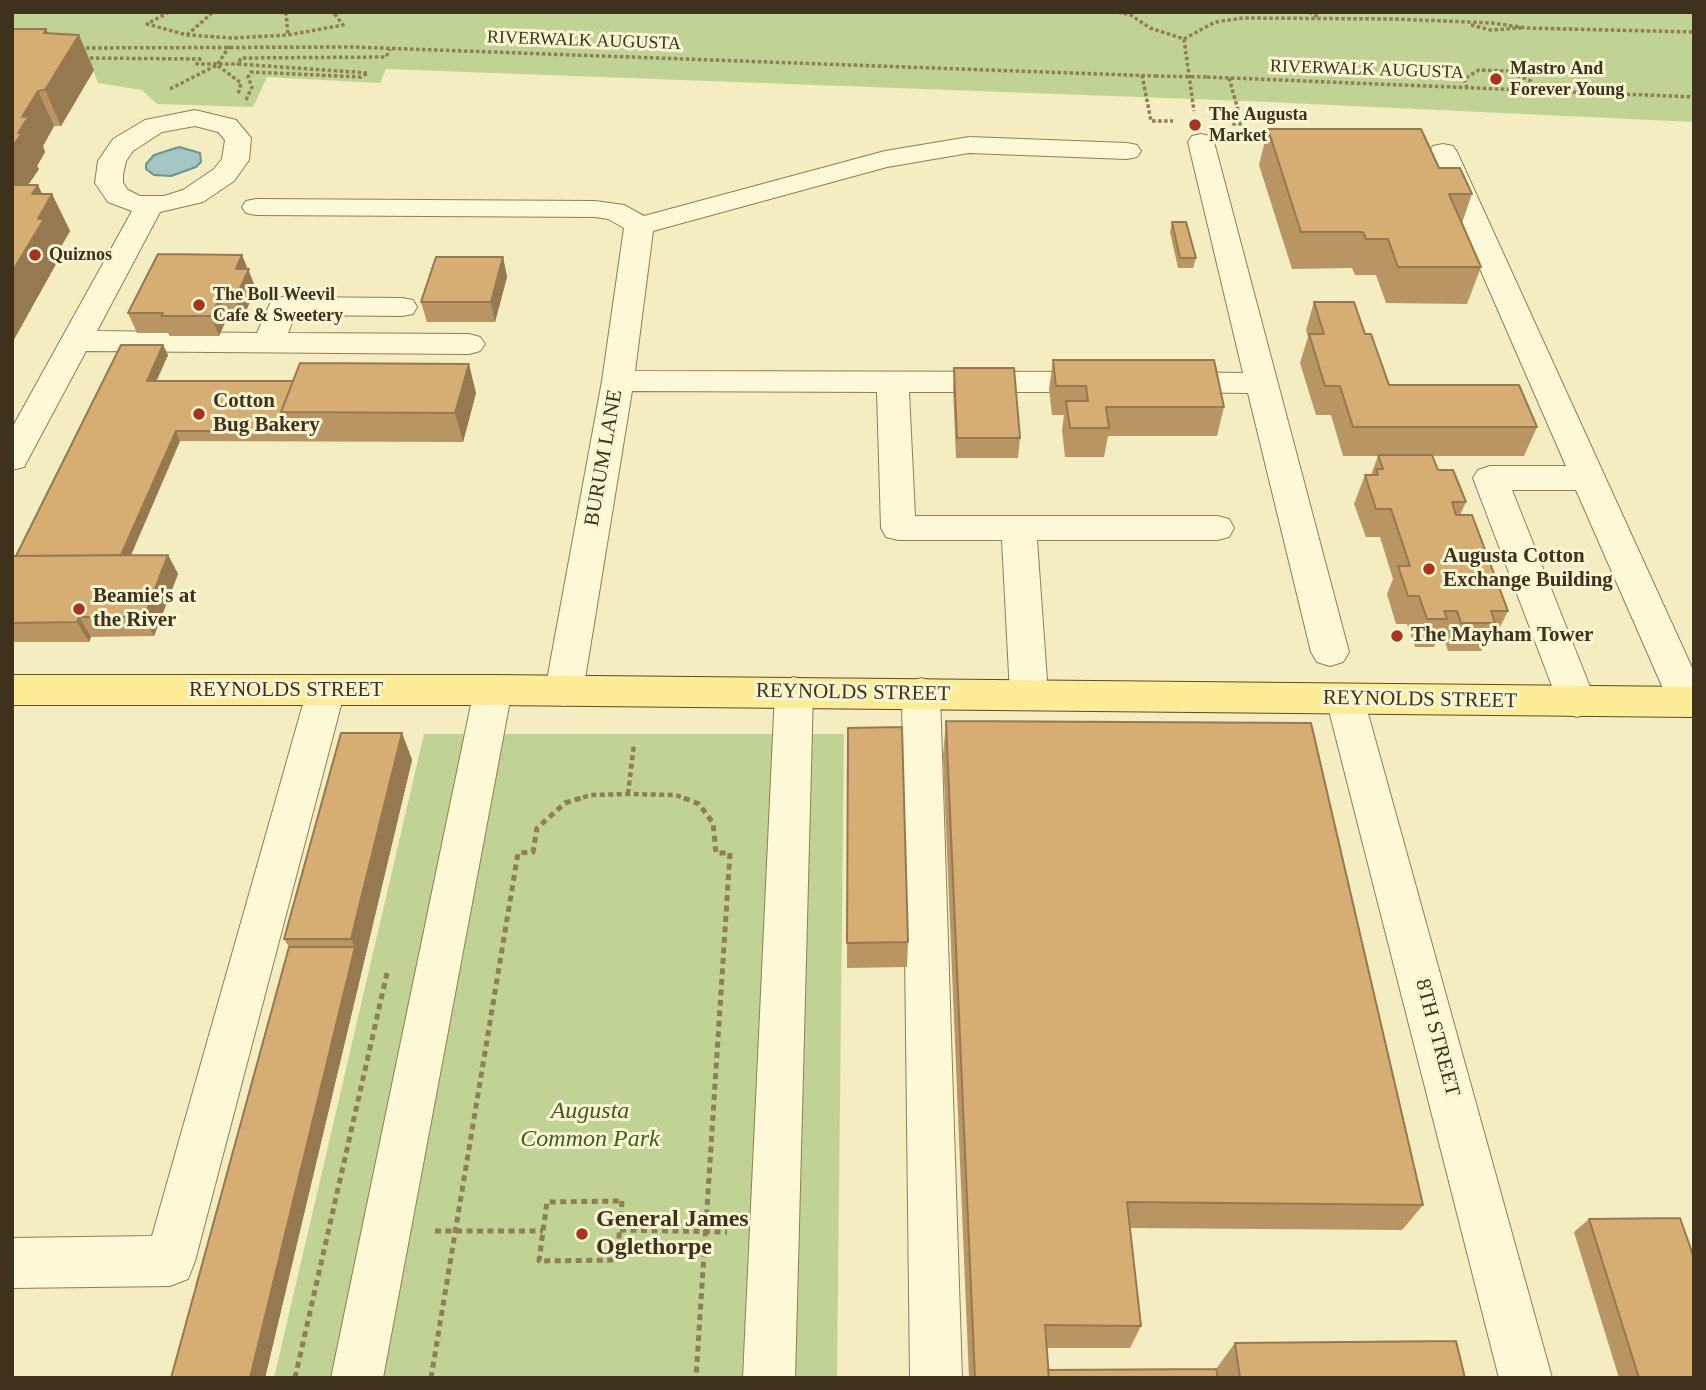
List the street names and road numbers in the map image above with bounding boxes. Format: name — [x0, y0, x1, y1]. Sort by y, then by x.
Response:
street label: RIVERWALK AUGUSTA — [487, 27, 681, 55]
street label: RIVERWALK AUGUSTA — [1270, 56, 1464, 84]
street label: BURUM LANE — [580, 388, 628, 528]
street label: REYNOLDS STREET — [189, 677, 383, 703]
street label: REYNOLDS STREET — [756, 679, 950, 707]
street label: REYNOLDS STREET — [1323, 686, 1517, 714]
street label: 8TH STREET — [1409, 976, 1465, 1100]

